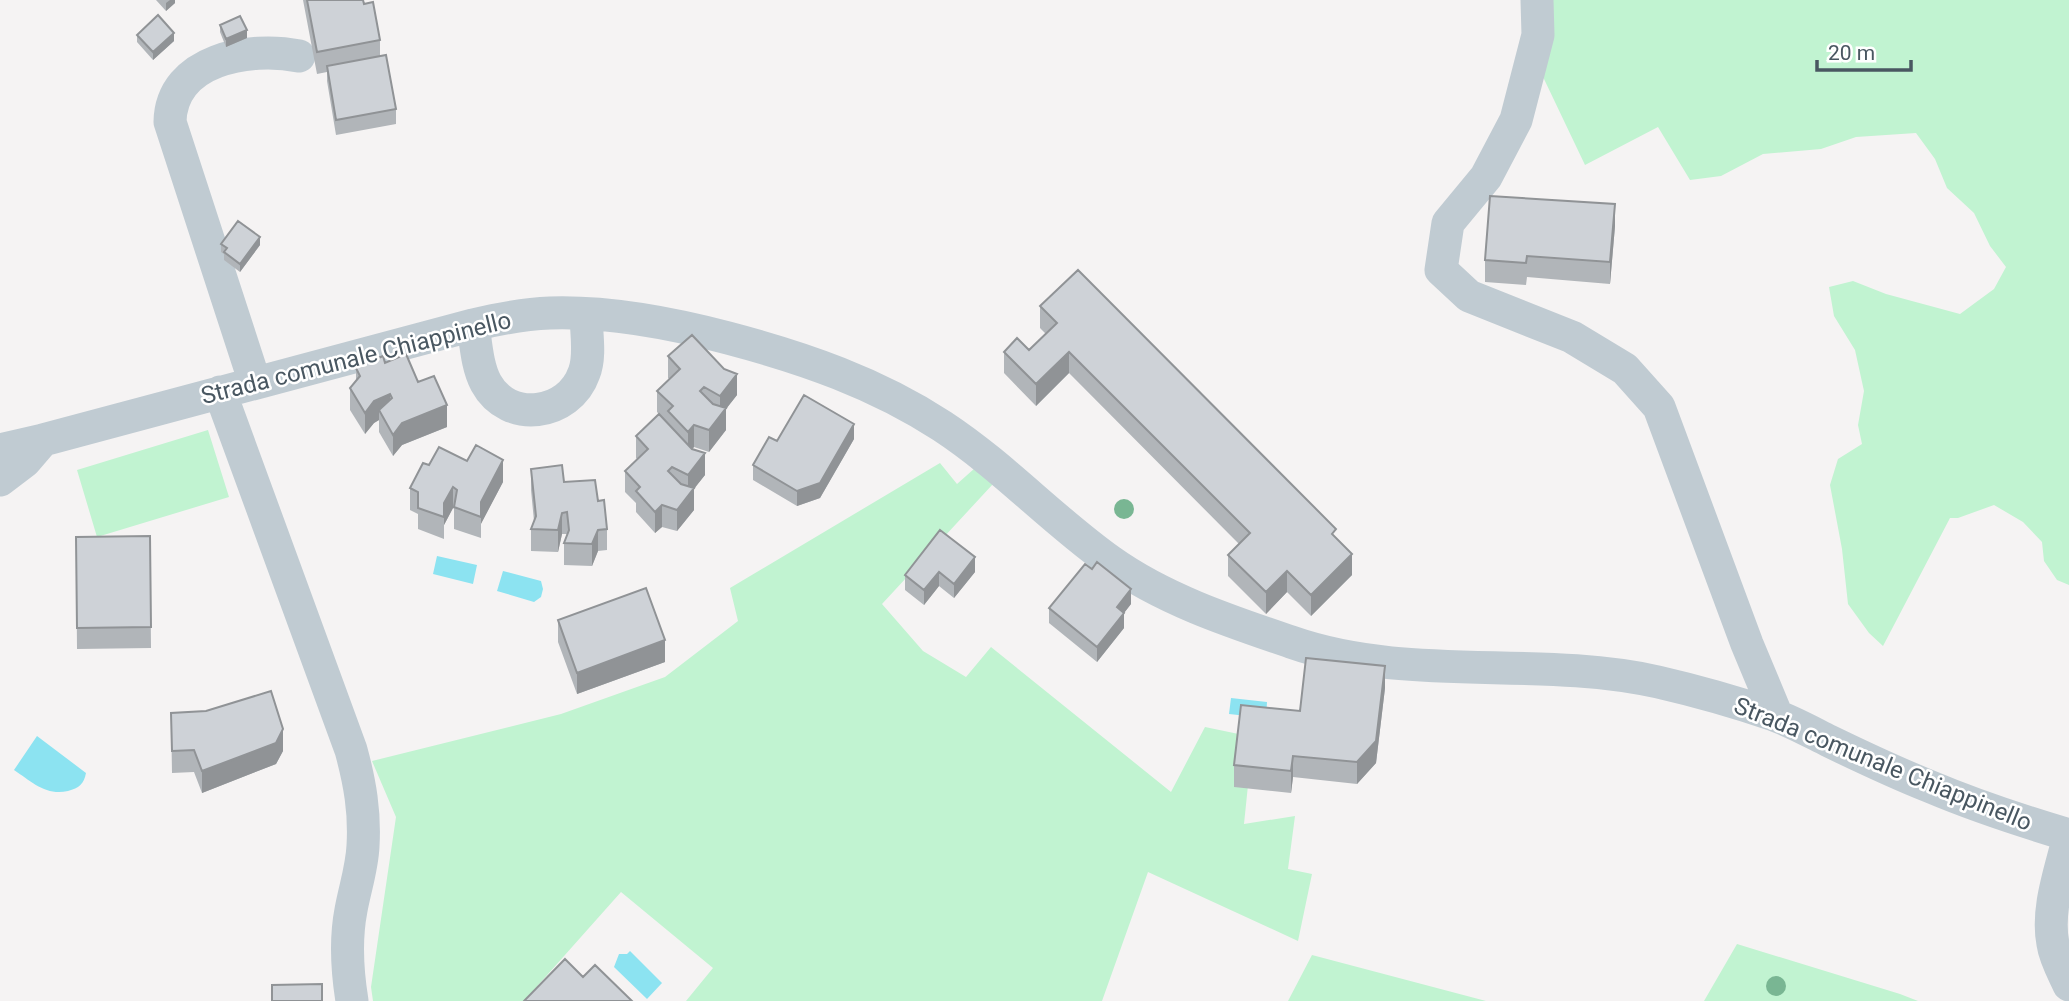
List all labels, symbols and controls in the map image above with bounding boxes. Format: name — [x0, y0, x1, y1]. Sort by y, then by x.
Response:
scale bar — [1817, 28, 1912, 72]
text: 20 m — [1828, 41, 1875, 65]
street label: Strada comunale Chiappinello — [198, 306, 514, 410]
street label: Strada comunale Chiappinello — [1730, 691, 2036, 837]

